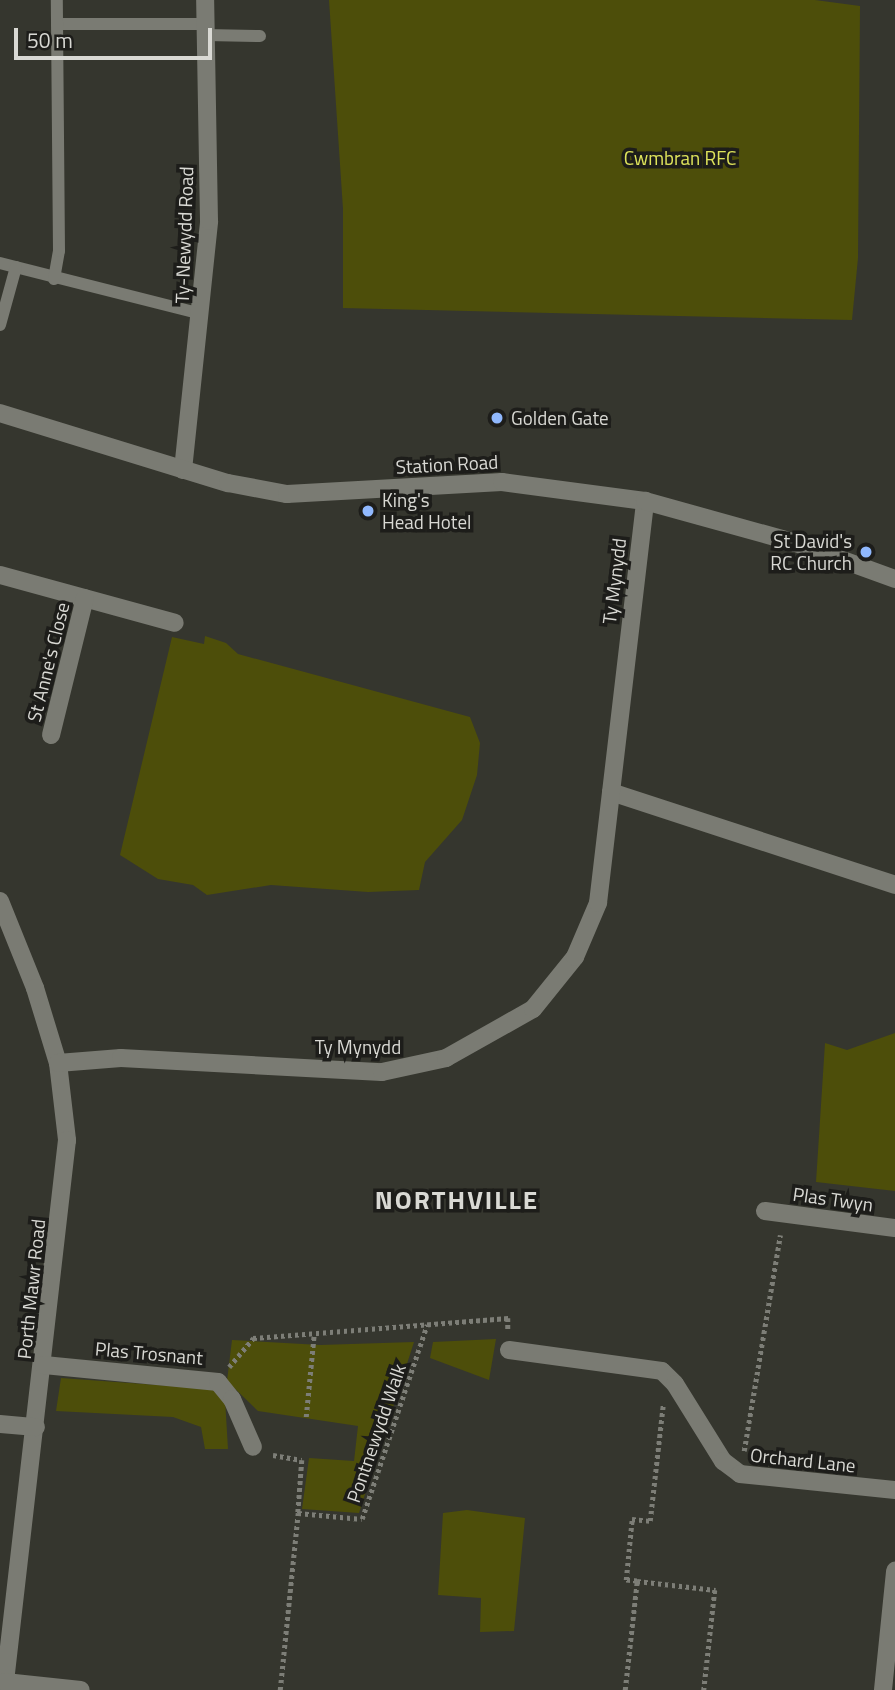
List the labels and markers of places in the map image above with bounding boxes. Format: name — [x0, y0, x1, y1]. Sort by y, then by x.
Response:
place label: Golden Gate — [511, 407, 609, 429]
marker: Golden Gate — [489, 410, 505, 426]
place label: King's Head Hotel — [382, 489, 471, 533]
marker: King's Head Hotel — [360, 503, 376, 519]
place label: St David's RC Church — [770, 530, 852, 574]
marker: St David's RC Church — [858, 544, 874, 560]

